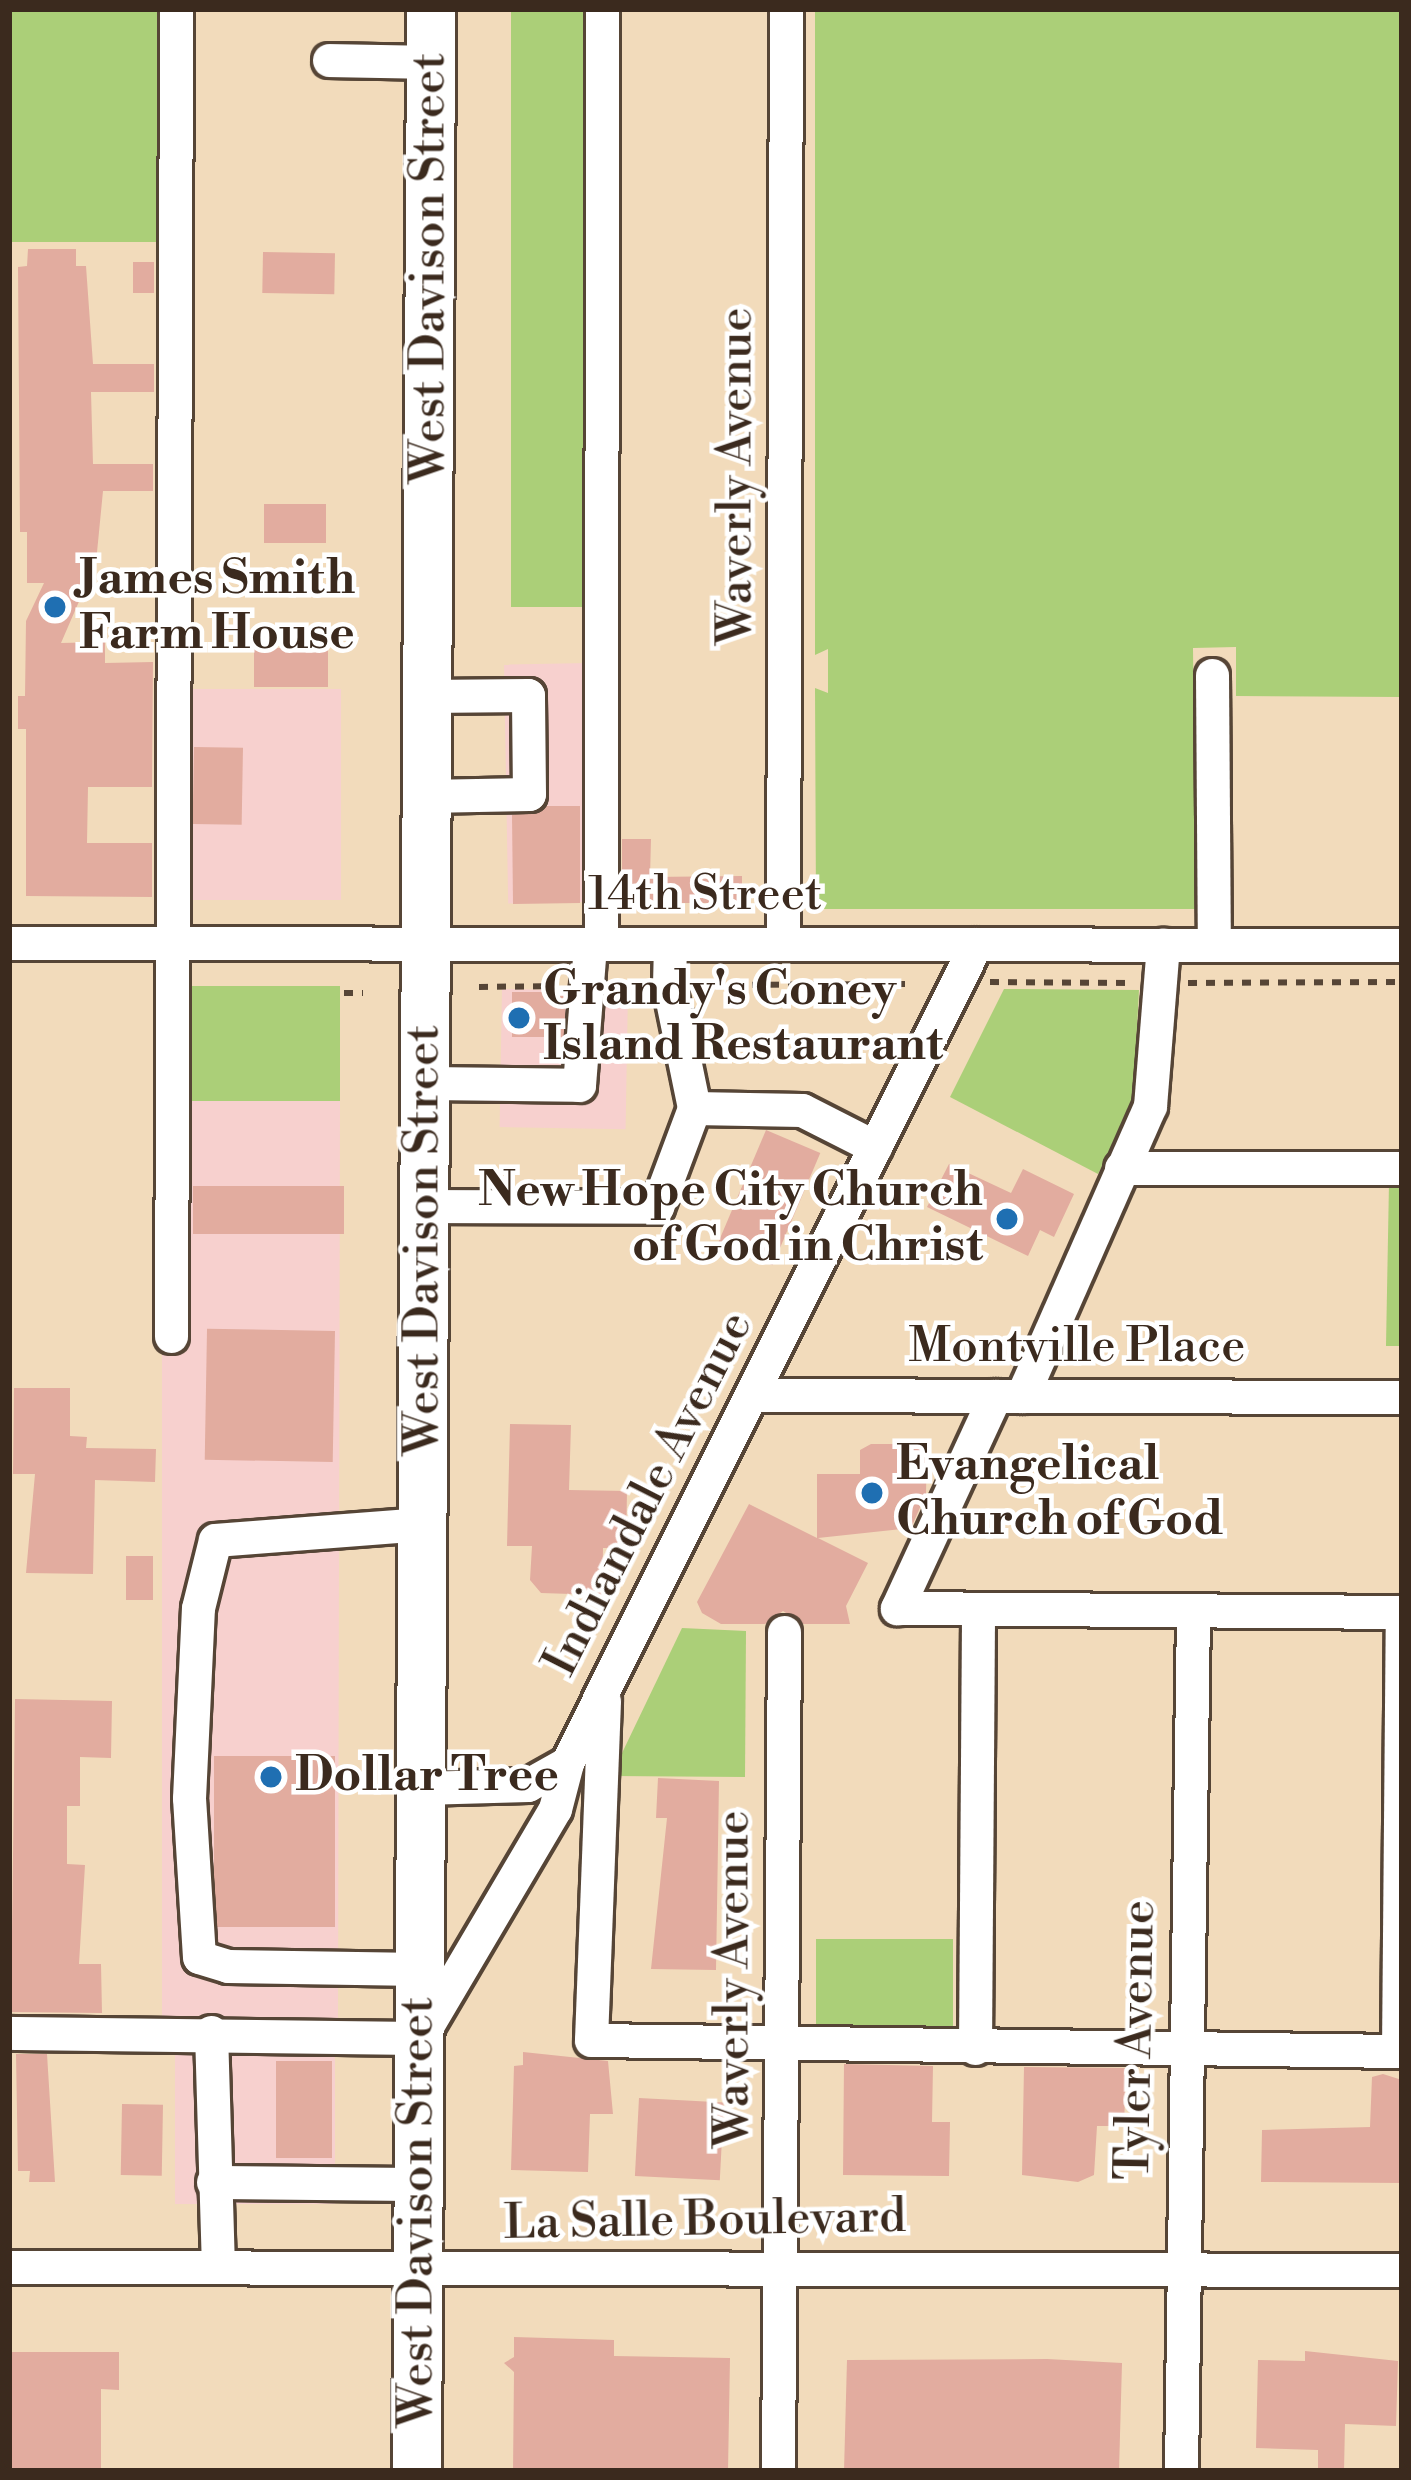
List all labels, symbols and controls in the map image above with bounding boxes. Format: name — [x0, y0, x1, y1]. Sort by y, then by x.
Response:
street label: West Davison Street — [401, 53, 459, 483]
street label: Waverly Avenue — [708, 307, 766, 645]
place label: James Smith Farm House — [79, 550, 356, 663]
marker: James Smith Farm House — [42, 594, 68, 620]
street label: 14th Street — [588, 867, 822, 925]
place label: Grandy's Coney Island Restaurant — [543, 961, 943, 1074]
marker: Grandy's Coney Island Restaurant — [506, 1005, 532, 1031]
street label: West Davison Street — [395, 1025, 453, 1455]
place label: New Hope City Church of God in Christ — [478, 1162, 983, 1275]
marker: New Hope City Church of God in Christ — [994, 1206, 1020, 1232]
street label: Indiandale Avenue — [532, 1302, 766, 1686]
street label: Montville Place — [908, 1319, 1246, 1377]
place label: Evangelical Church of God — [896, 1436, 1224, 1549]
marker: Evangelical Church of God — [859, 1480, 885, 1506]
place label: Dollar Tree — [295, 1748, 559, 1806]
marker: Dollar Tree — [258, 1764, 284, 1790]
street label: Waverly Avenue — [705, 1810, 763, 2148]
street label: Tyler Avenue — [1106, 1899, 1168, 2181]
street label: West Davison Street — [389, 1997, 447, 2427]
street label: La Salle Boulevard — [503, 2189, 907, 2253]

